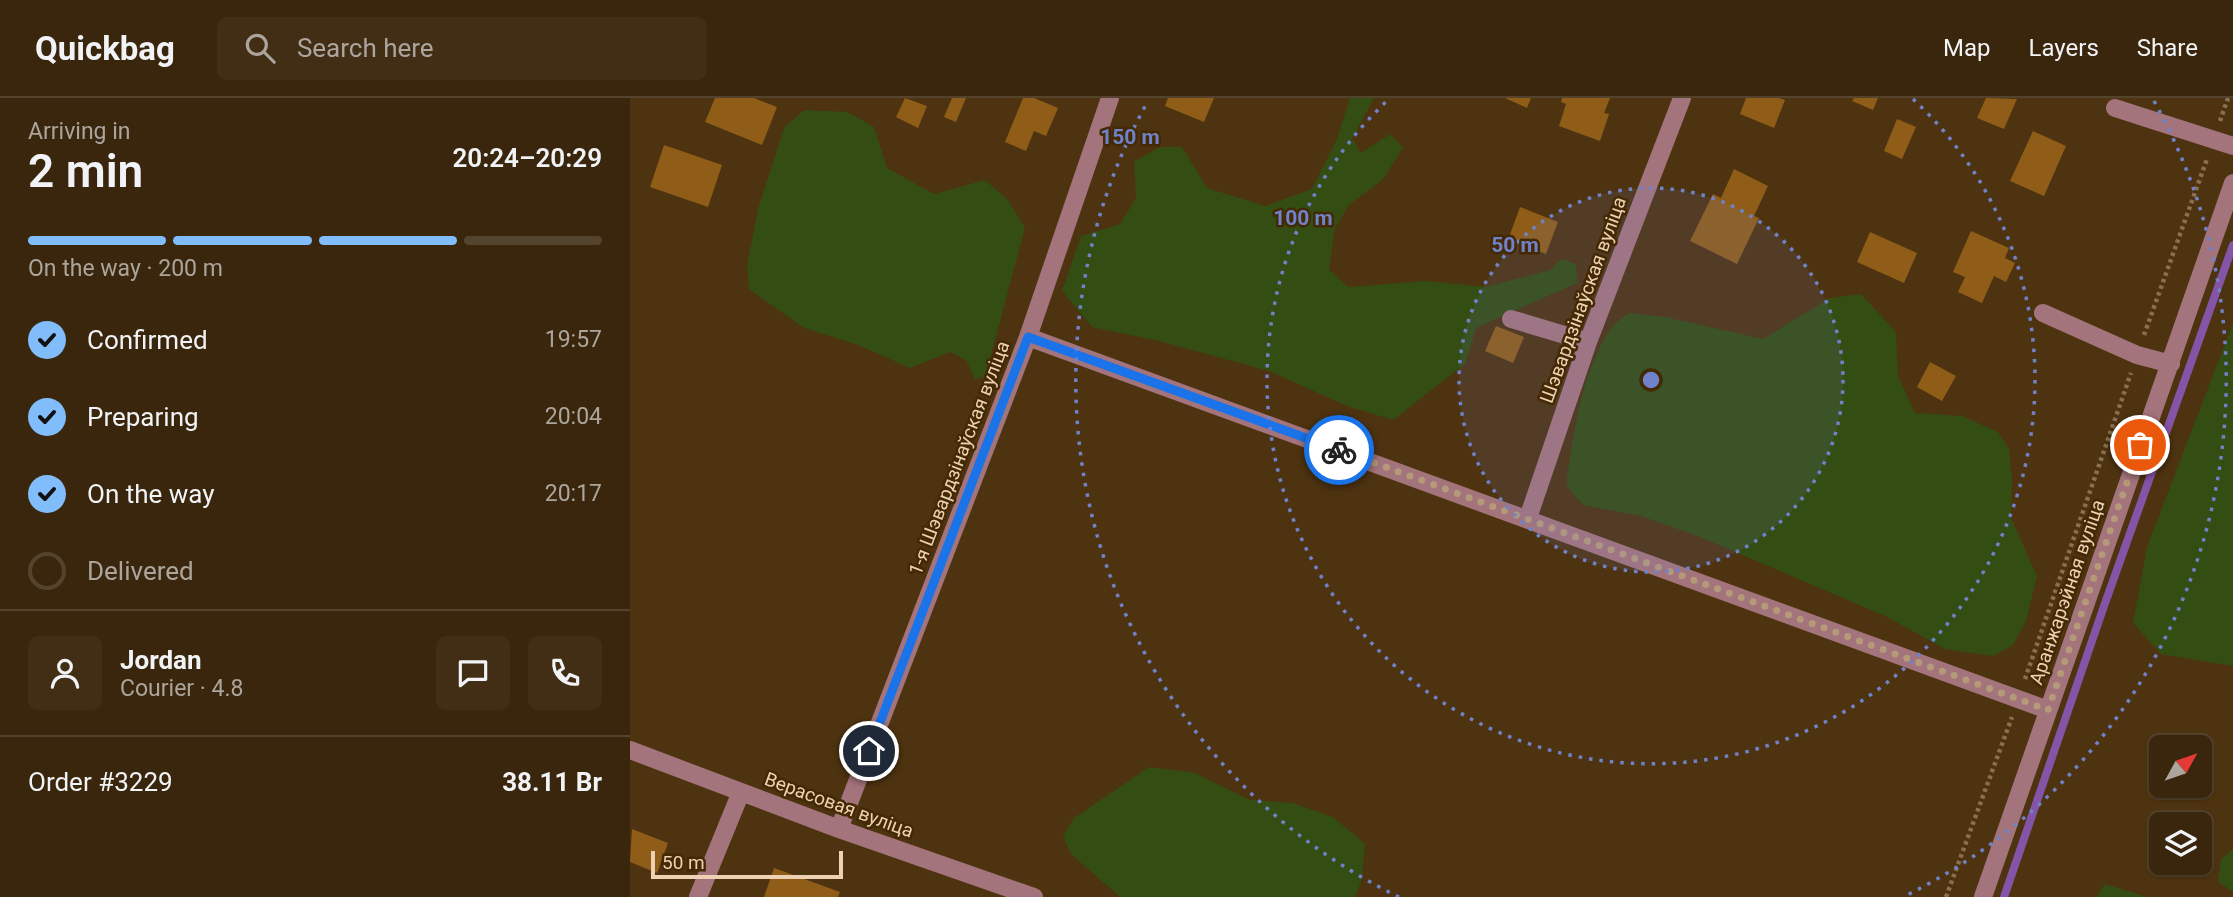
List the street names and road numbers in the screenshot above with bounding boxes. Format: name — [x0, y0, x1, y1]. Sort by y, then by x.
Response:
street label: Шэвардзінаўская вуліца — [1535, 194, 1631, 406]
street label: 1-я Шэвардзінаўская вуліца — [904, 338, 1014, 578]
street label: Аранжарэйная вуліца — [2025, 496, 2109, 688]
street label: Верасовая вуліца — [761, 767, 917, 843]

